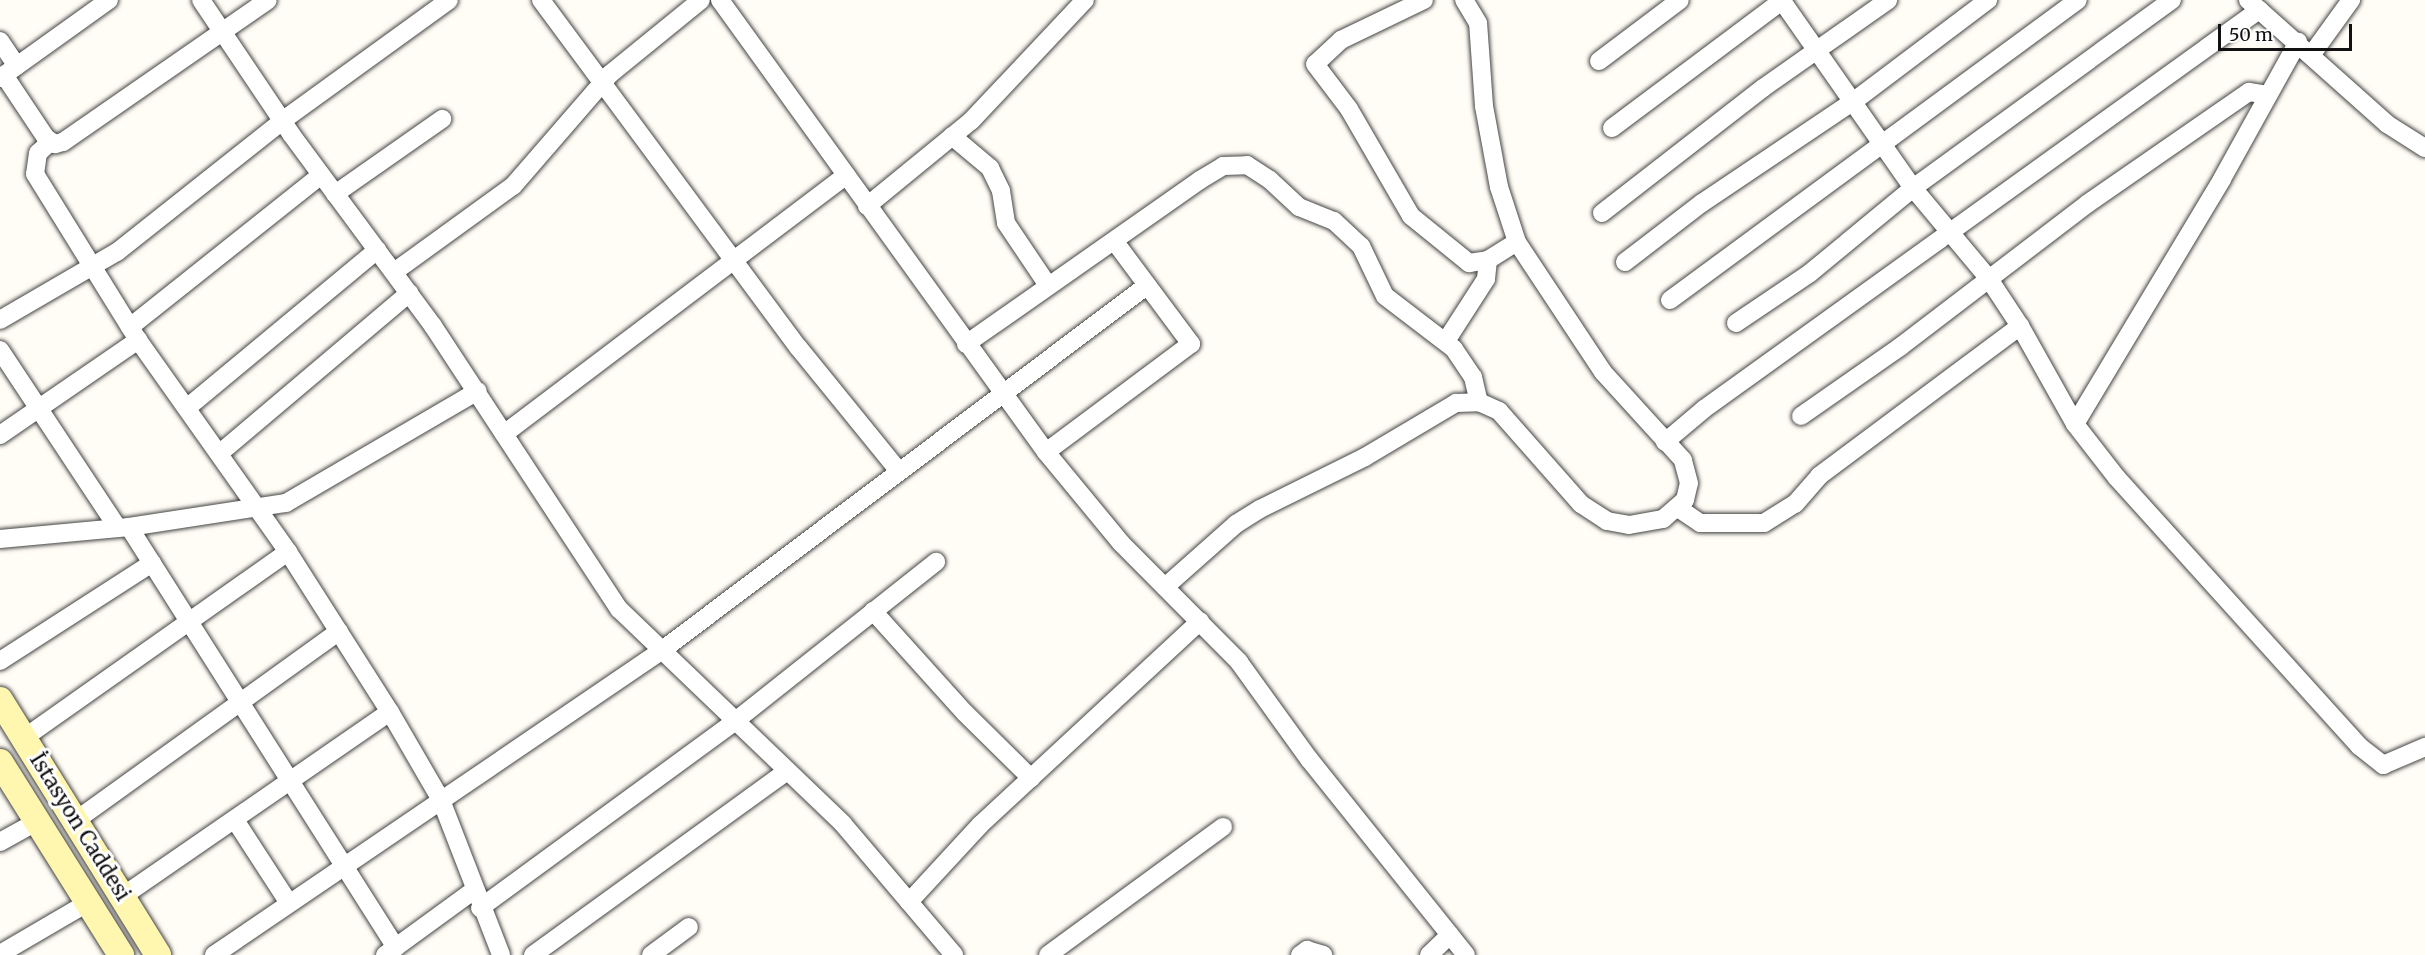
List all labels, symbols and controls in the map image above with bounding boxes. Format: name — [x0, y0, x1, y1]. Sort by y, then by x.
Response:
scale bar — [2221, 12, 2354, 50]
text: 50 m — [2229, 23, 2273, 46]
street label: İstasyon Caddesi — [24, 748, 136, 906]

